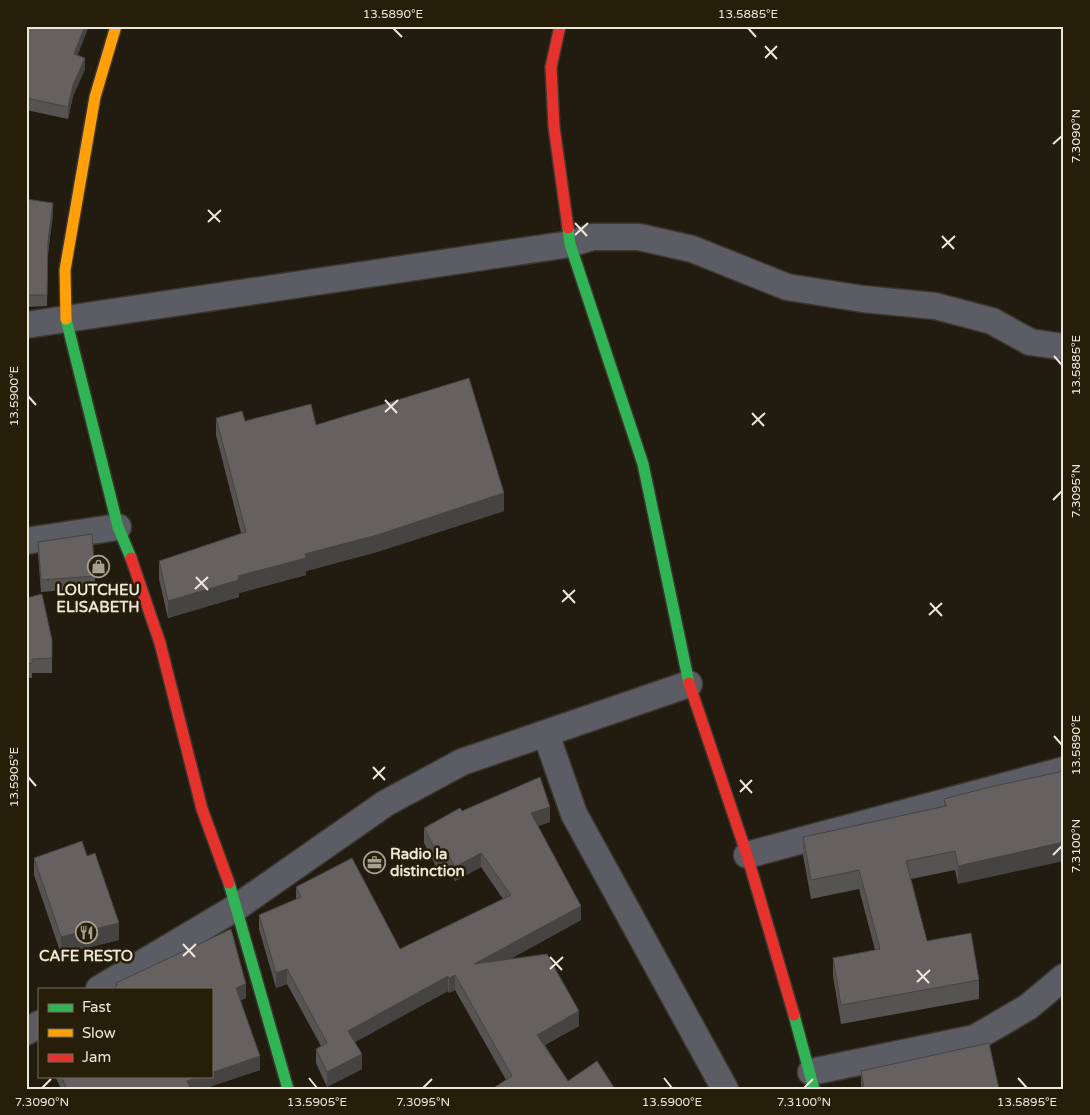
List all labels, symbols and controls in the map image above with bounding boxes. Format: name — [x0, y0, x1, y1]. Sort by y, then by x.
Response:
text: 13.5890°E — [363, 7, 424, 21]
text: 13.5885°E — [718, 7, 778, 21]
text: 7.3090°N — [1069, 109, 1083, 163]
text: 13.5885°E — [1069, 335, 1083, 395]
text: 13.5900°E — [7, 365, 21, 426]
text: 7.3095°N — [1069, 464, 1083, 518]
shop icon: LOUTCHEU ELISABETH — [86, 555, 110, 579]
place label: LOUTCHEU ELISABETH — [56, 581, 140, 616]
text: 13.5890°E — [1069, 714, 1083, 775]
text: 13.5905°E — [7, 747, 21, 807]
text: 7.3100°N — [1069, 819, 1083, 873]
place label: Radio la distinction — [390, 845, 465, 880]
office icon: Radio la distinction — [362, 851, 386, 875]
restaurant icon: CAFE RESTO — [74, 921, 98, 945]
place label: CAFE RESTO — [39, 947, 133, 965]
legend — [38, 988, 212, 1078]
text: Fast — [82, 998, 112, 1016]
text: Slow — [82, 1024, 116, 1042]
text: Jam — [82, 1048, 111, 1066]
text: 7.3090°N — [15, 1095, 69, 1109]
text: 13.5905°E — [287, 1095, 347, 1109]
text: 7.3095°N — [396, 1095, 450, 1109]
text: 13.5900°E — [642, 1095, 703, 1109]
text: 7.3100°N — [777, 1095, 831, 1109]
text: 13.5895°E — [997, 1095, 1057, 1109]

